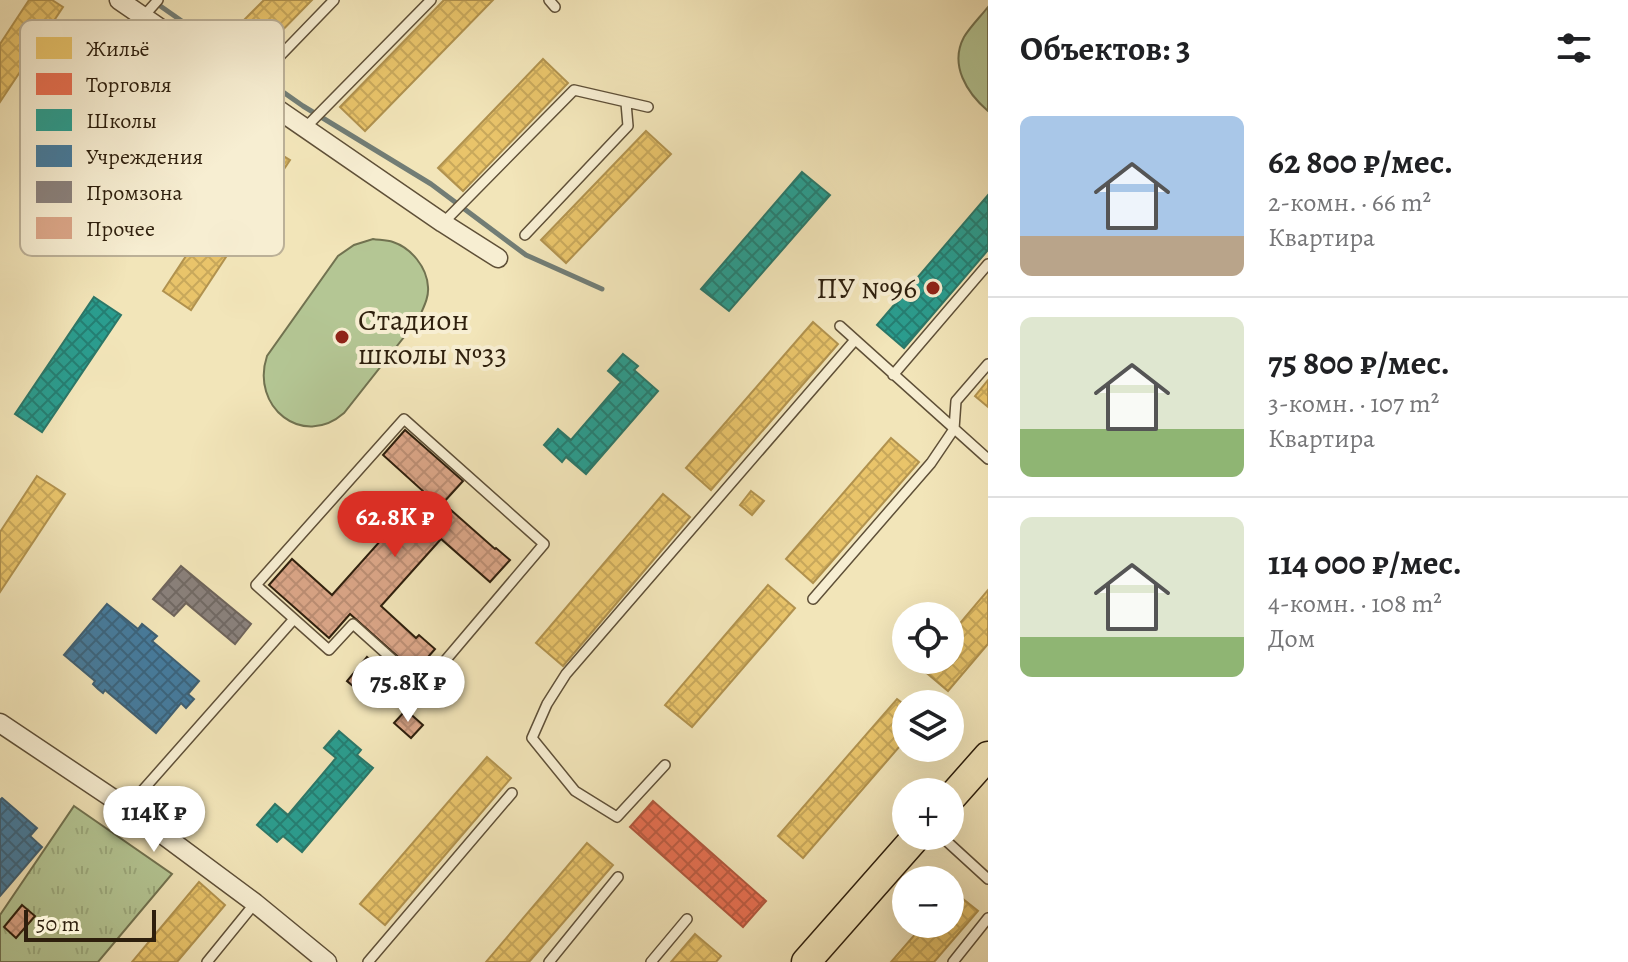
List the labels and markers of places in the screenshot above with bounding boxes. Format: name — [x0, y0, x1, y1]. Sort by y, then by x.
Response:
place label: ПУ №96 — [816, 268, 917, 308]
marker: ПУ №96 — [924, 279, 942, 297]
place label: Стадион школы №33 — [358, 300, 507, 374]
marker: Стадион школы №33 — [333, 328, 351, 346]
pin: 62.8K ₽ — [321, 491, 469, 559]
pin: 75.8K ₽ — [334, 656, 482, 724]
pin: 114K ₽ — [89, 786, 219, 854]

